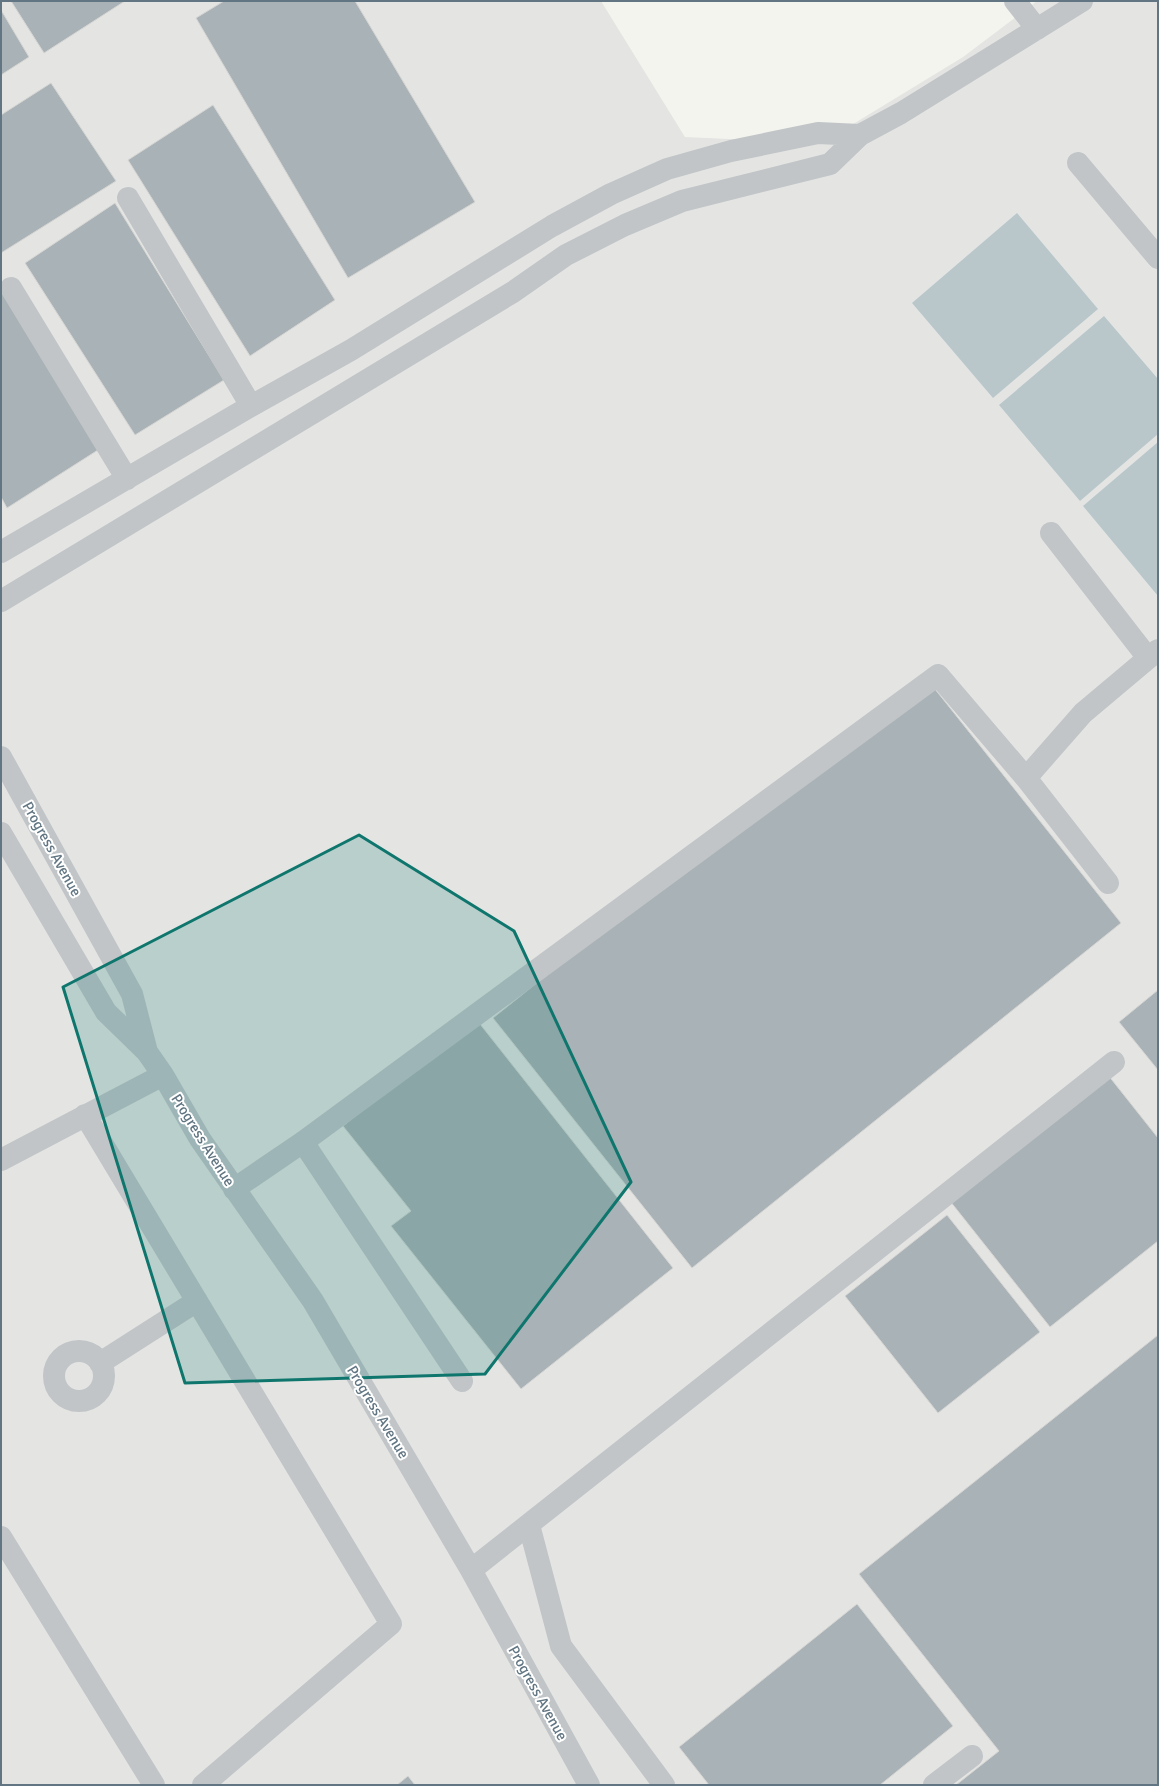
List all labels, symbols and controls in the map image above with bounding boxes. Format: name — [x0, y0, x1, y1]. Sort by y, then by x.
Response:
street label: Progress Avenue — [19, 799, 85, 899]
street label: Progress Avenue — [167, 1091, 239, 1189]
street label: Progress Avenue — [343, 1362, 413, 1462]
street label: Progress Avenue — [505, 1643, 571, 1743]

